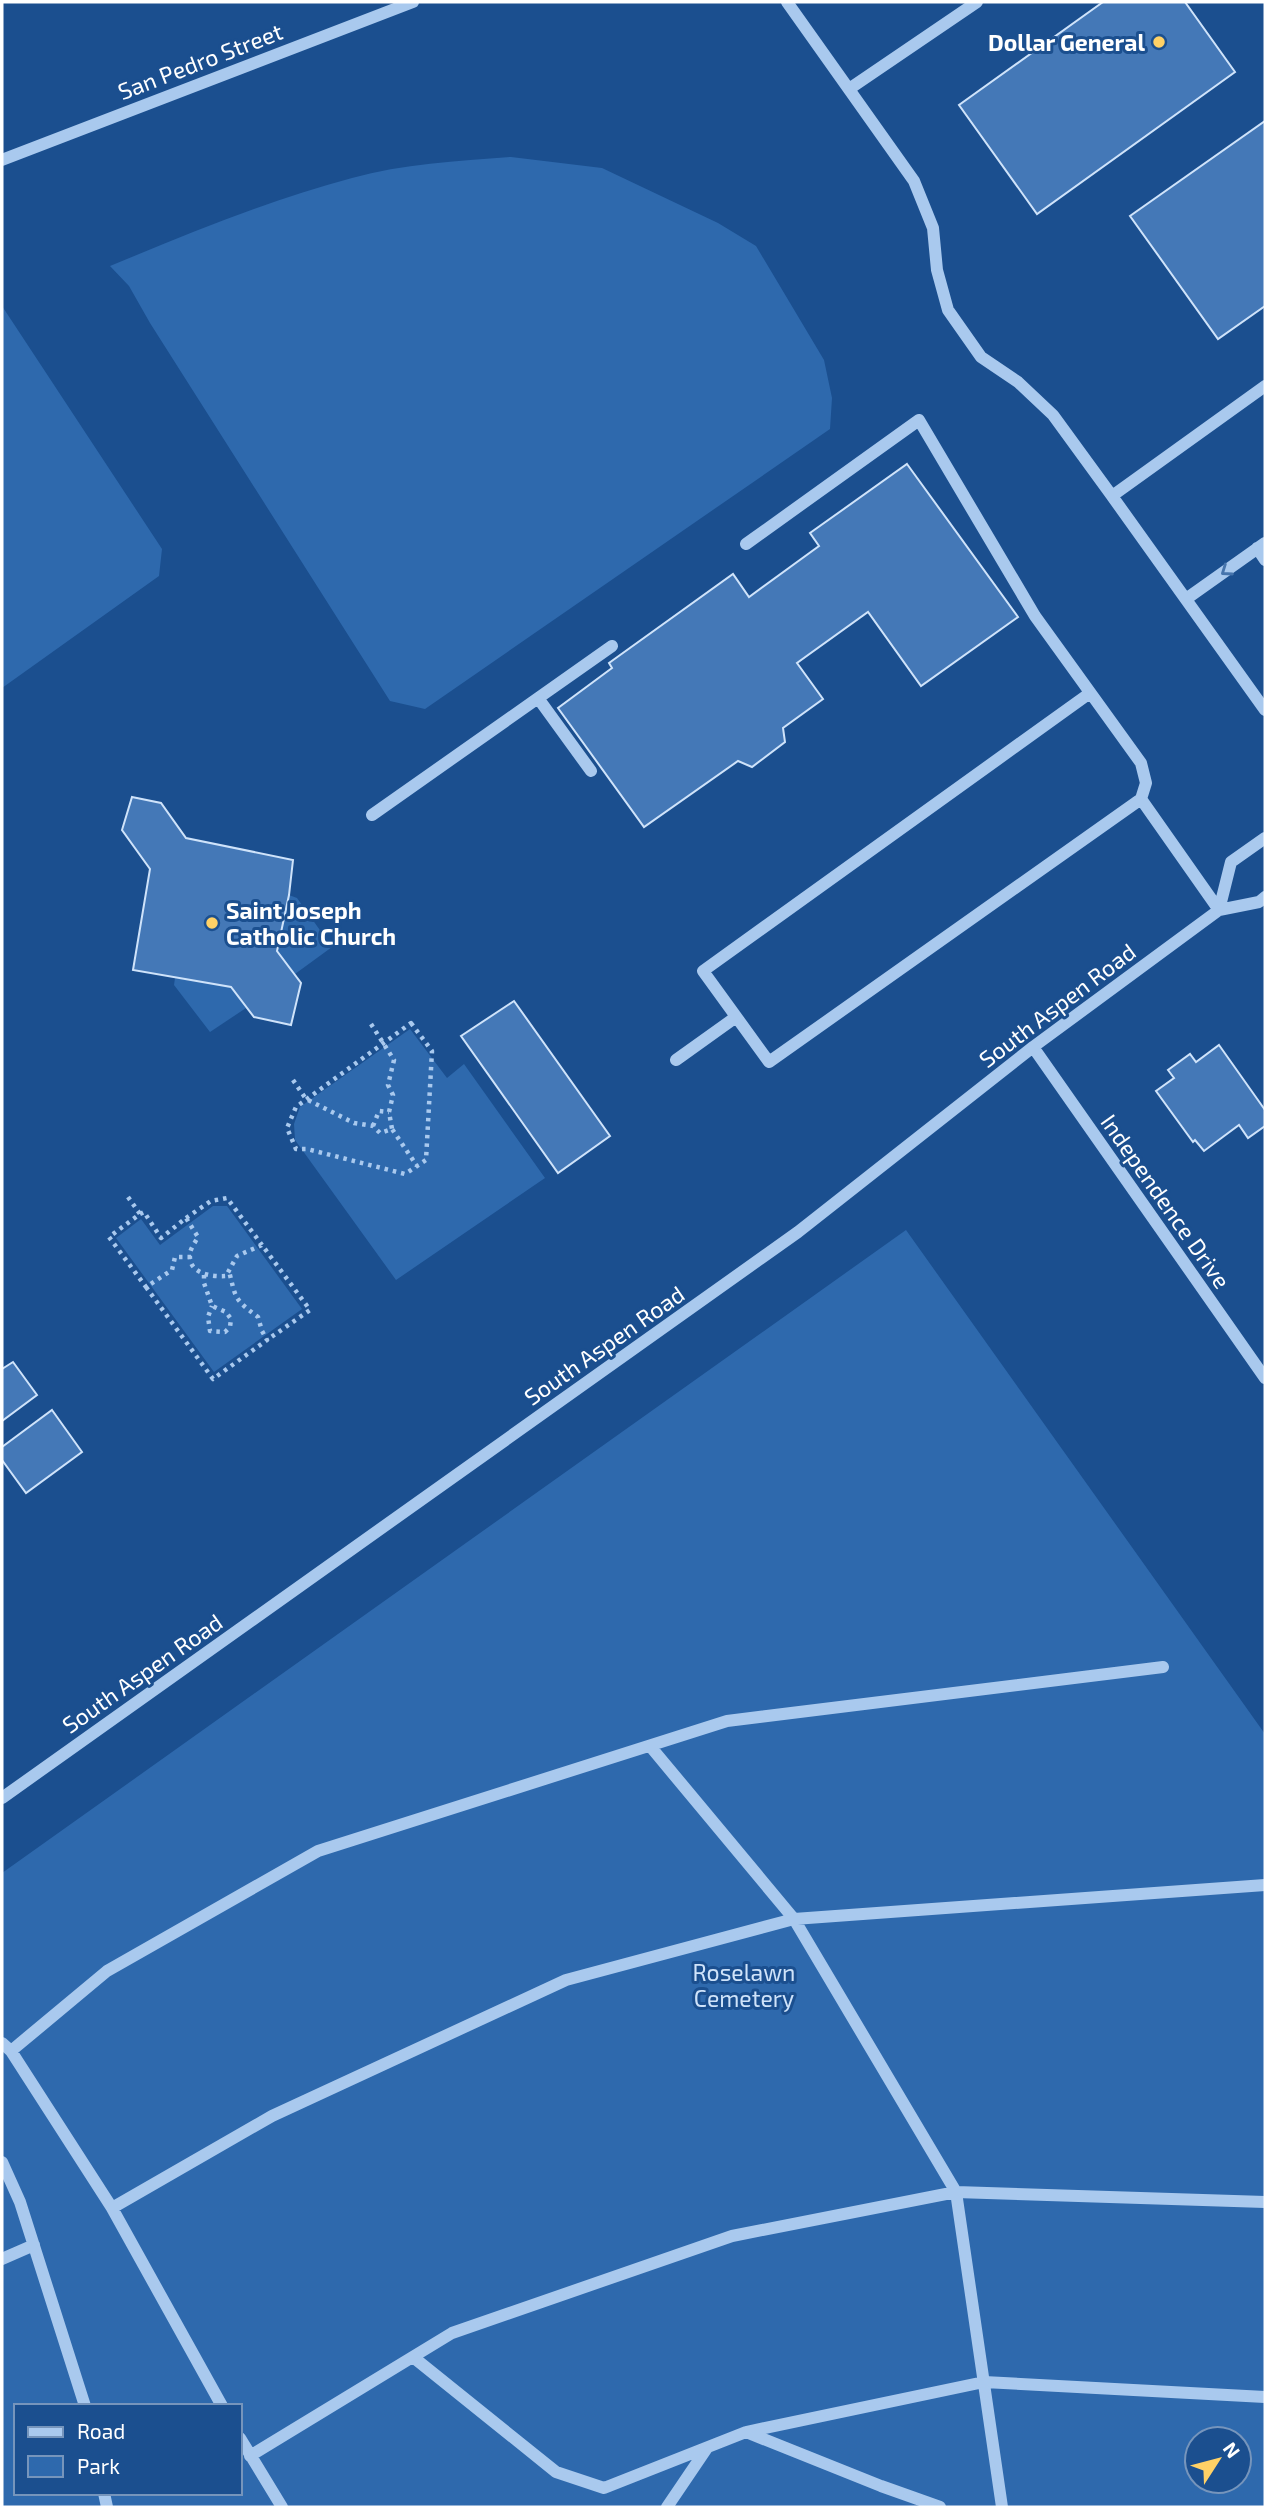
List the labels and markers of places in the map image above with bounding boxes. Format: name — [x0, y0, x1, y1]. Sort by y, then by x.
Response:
place label: Dollar General — [988, 28, 1145, 56]
marker: Dollar General — [1151, 34, 1167, 50]
place label: Saint Joseph Catholic Church — [226, 896, 396, 950]
marker: Saint Joseph Catholic Church — [204, 915, 220, 931]

